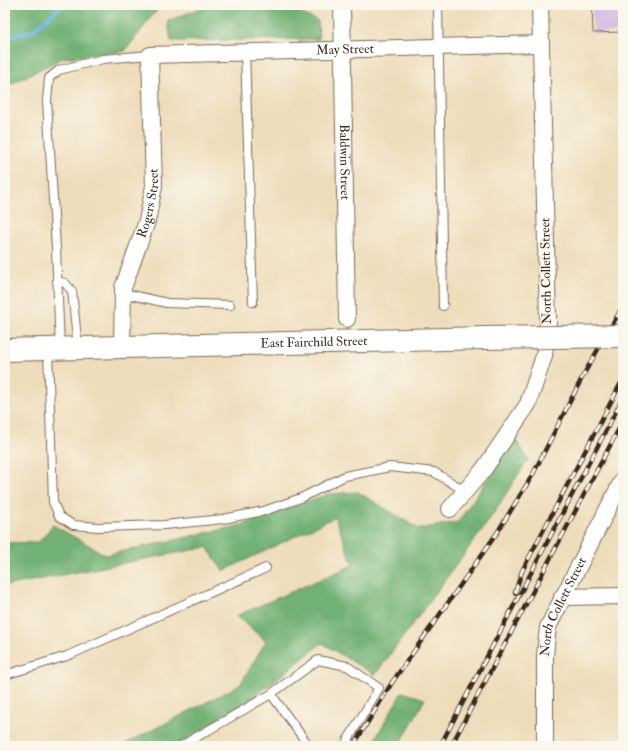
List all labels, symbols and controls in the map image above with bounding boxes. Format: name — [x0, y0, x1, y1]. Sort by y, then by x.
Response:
street label: May Street — [316, 41, 374, 59]
street label: Baldwin Street — [336, 124, 353, 200]
street label: Rogers Street — [134, 168, 162, 240]
street label: North Collett Street — [537, 218, 555, 324]
street label: East Fairchild Street — [260, 333, 368, 352]
street label: North Collett Street — [537, 555, 590, 657]

